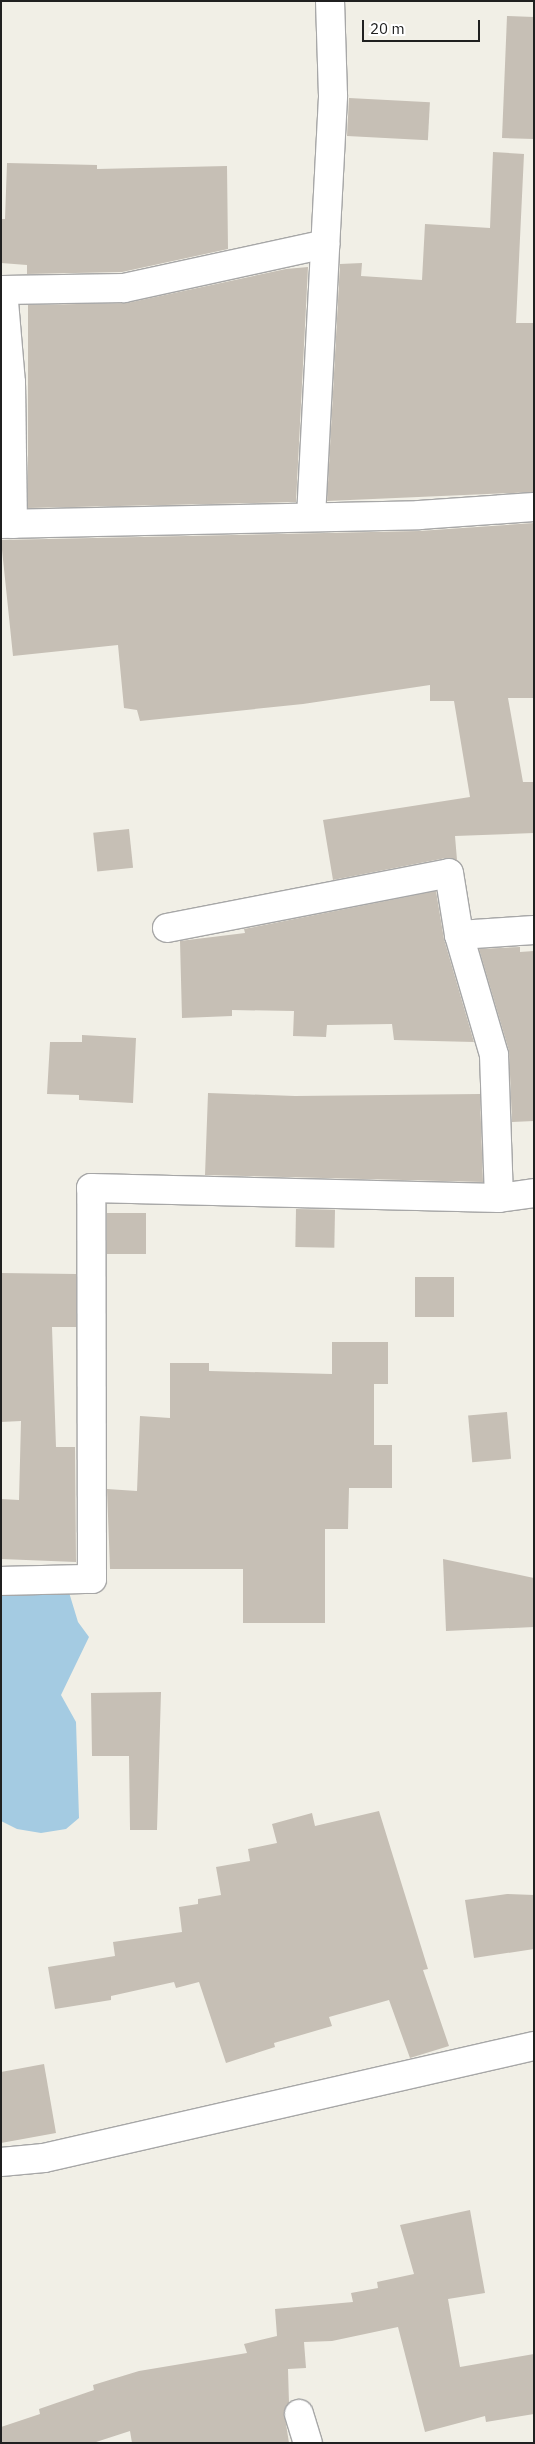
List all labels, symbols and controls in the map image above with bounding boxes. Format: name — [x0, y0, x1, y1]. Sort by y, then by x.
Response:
scale bar — [365, 10, 482, 42]
text: 20 m — [370, 19, 405, 38]

